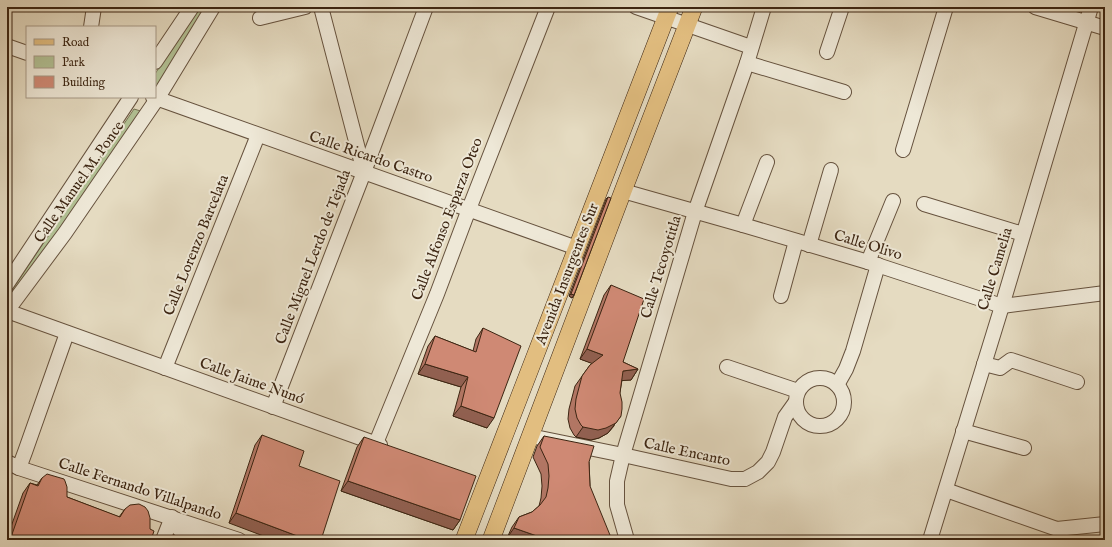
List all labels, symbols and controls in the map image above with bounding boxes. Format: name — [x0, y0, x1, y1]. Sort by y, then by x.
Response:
legend — [26, 26, 156, 98]
text: Road — [62, 35, 90, 50]
text: Park — [62, 55, 85, 70]
text: Building — [62, 75, 106, 90]
street label: Calle Manuel M. Ponce — [30, 117, 128, 247]
street label: Calle Ricardo Castro — [307, 127, 435, 187]
street label: Calle Alfonso Esparza Oteo — [407, 135, 487, 303]
street label: Calle Miguel Lerdo de Tejada — [271, 167, 355, 347]
street label: Calle Lorenzo Barcelata — [159, 171, 233, 318]
street label: Avenida Insurgentes Sur — [531, 200, 603, 349]
street label: Calle Tecoyotitla — [636, 213, 686, 321]
street label: Calle Camelia — [973, 225, 1017, 313]
street label: Calle Olivo — [831, 226, 905, 264]
street label: Calle Jaime Nunó — [197, 353, 307, 409]
street label: Calle Encanto — [642, 434, 732, 470]
street label: Calle Fernando Villalpando — [56, 454, 224, 524]

